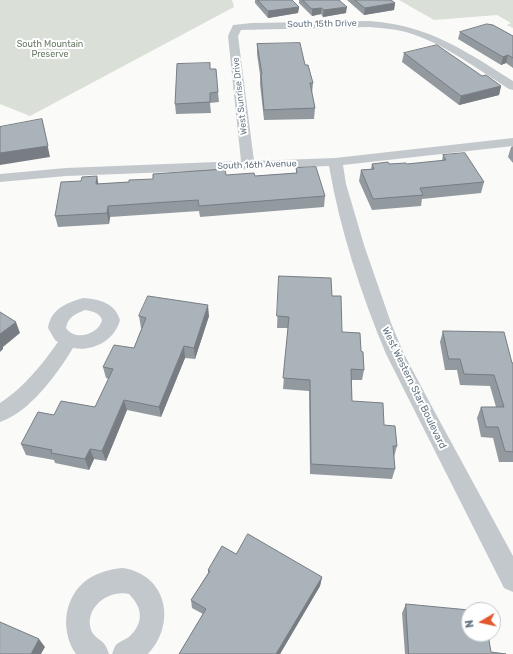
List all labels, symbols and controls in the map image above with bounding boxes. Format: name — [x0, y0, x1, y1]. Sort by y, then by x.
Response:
street label: South 15th Drive — [287, 18, 357, 30]
park label: South Mountain Preserve — [17, 39, 83, 60]
street label: West Sunrise Drive — [231, 57, 249, 135]
street label: South 16th Avenue — [217, 158, 297, 172]
street label: West Western Star Boulevard — [379, 325, 449, 451]
north arrow — [461, 602, 501, 642]
text: N — [463, 619, 477, 629]

